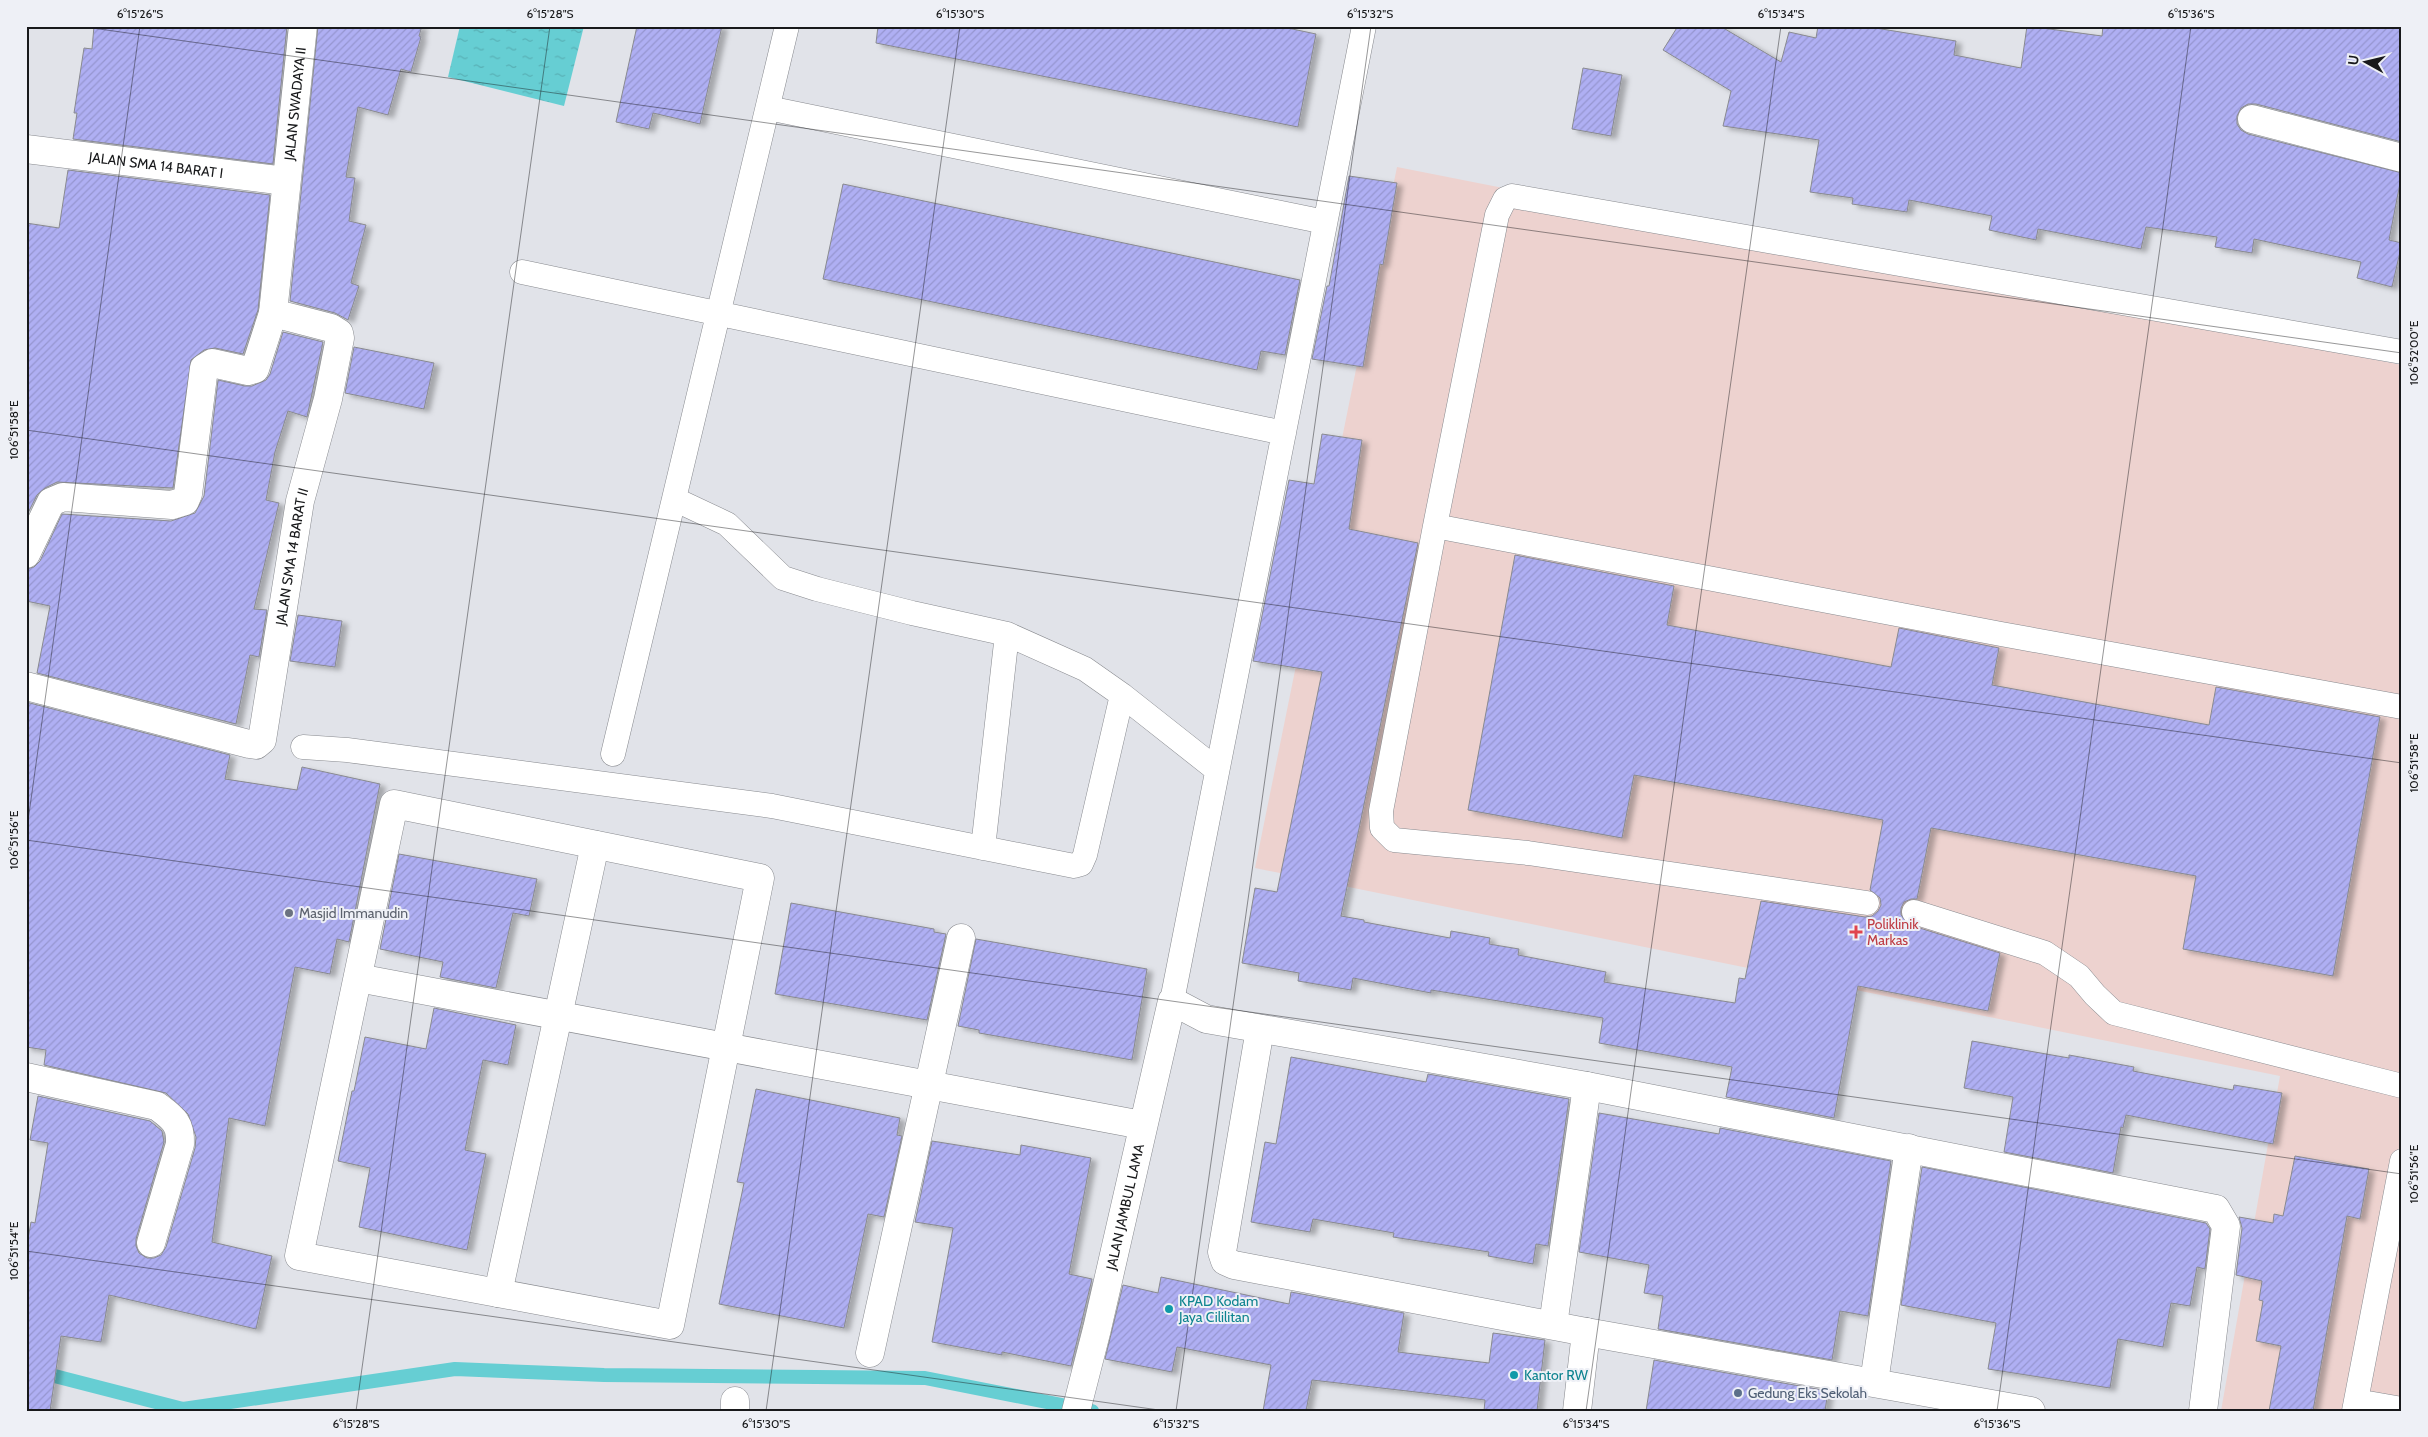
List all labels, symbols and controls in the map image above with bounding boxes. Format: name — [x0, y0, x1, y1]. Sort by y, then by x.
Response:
text: 6°15'26"S — [117, 6, 163, 21]
text: 6°15'28"S — [526, 6, 574, 21]
text: 6°15'30"S — [936, 6, 984, 21]
text: 6°15'32"S — [1347, 6, 1393, 21]
text: 6°15'34"S — [1758, 6, 1804, 21]
text: 6°15'36"S — [2168, 6, 2214, 21]
north arrow — [2340, 38, 2390, 88]
street label: JALAN SWADAYA II — [280, 46, 310, 163]
text: U — [2344, 54, 2363, 66]
street label: JALAN SMA 14 BARAT I — [87, 148, 224, 182]
text: 106°52'00"E — [2406, 320, 2421, 385]
text: 106°51'58"E — [6, 400, 21, 460]
street label: JALAN SMA 14 BARAT II — [271, 486, 312, 628]
text: 106°51'58"E — [2406, 733, 2421, 793]
text: 106°51'56"E — [6, 810, 21, 869]
place label: Masjid Immanudin — [299, 904, 408, 922]
marker: Masjid Immanudin — [283, 907, 295, 919]
place label: Poliklinik Markas — [1867, 915, 1919, 949]
marker: Poliklinik Markas — [1849, 925, 1863, 939]
street label: JALAN JAMBUL LAMA — [1102, 1142, 1148, 1273]
text: 106°51'56"E — [2406, 1144, 2421, 1203]
text: 106°51'54"E — [6, 1221, 21, 1280]
place label: KPAD Kodam Jaya Cililitan — [1178, 1292, 1258, 1326]
marker: KPAD Kodam Jaya Cililitan — [1163, 1303, 1175, 1315]
place label: Kantor RW — [1524, 1366, 1589, 1384]
marker: Kantor RW — [1508, 1369, 1520, 1381]
place label: Gedung Eks Sekolah — [1748, 1384, 1867, 1402]
marker: Gedung Eks Sekolah — [1732, 1387, 1744, 1399]
text: 6°15'28"S — [332, 1416, 380, 1431]
text: 6°15'30"S — [742, 1416, 790, 1431]
text: 6°15'32"S — [1153, 1416, 1199, 1431]
text: 6°15'34"S — [1563, 1416, 1609, 1431]
text: 6°15'36"S — [1974, 1416, 2020, 1431]

